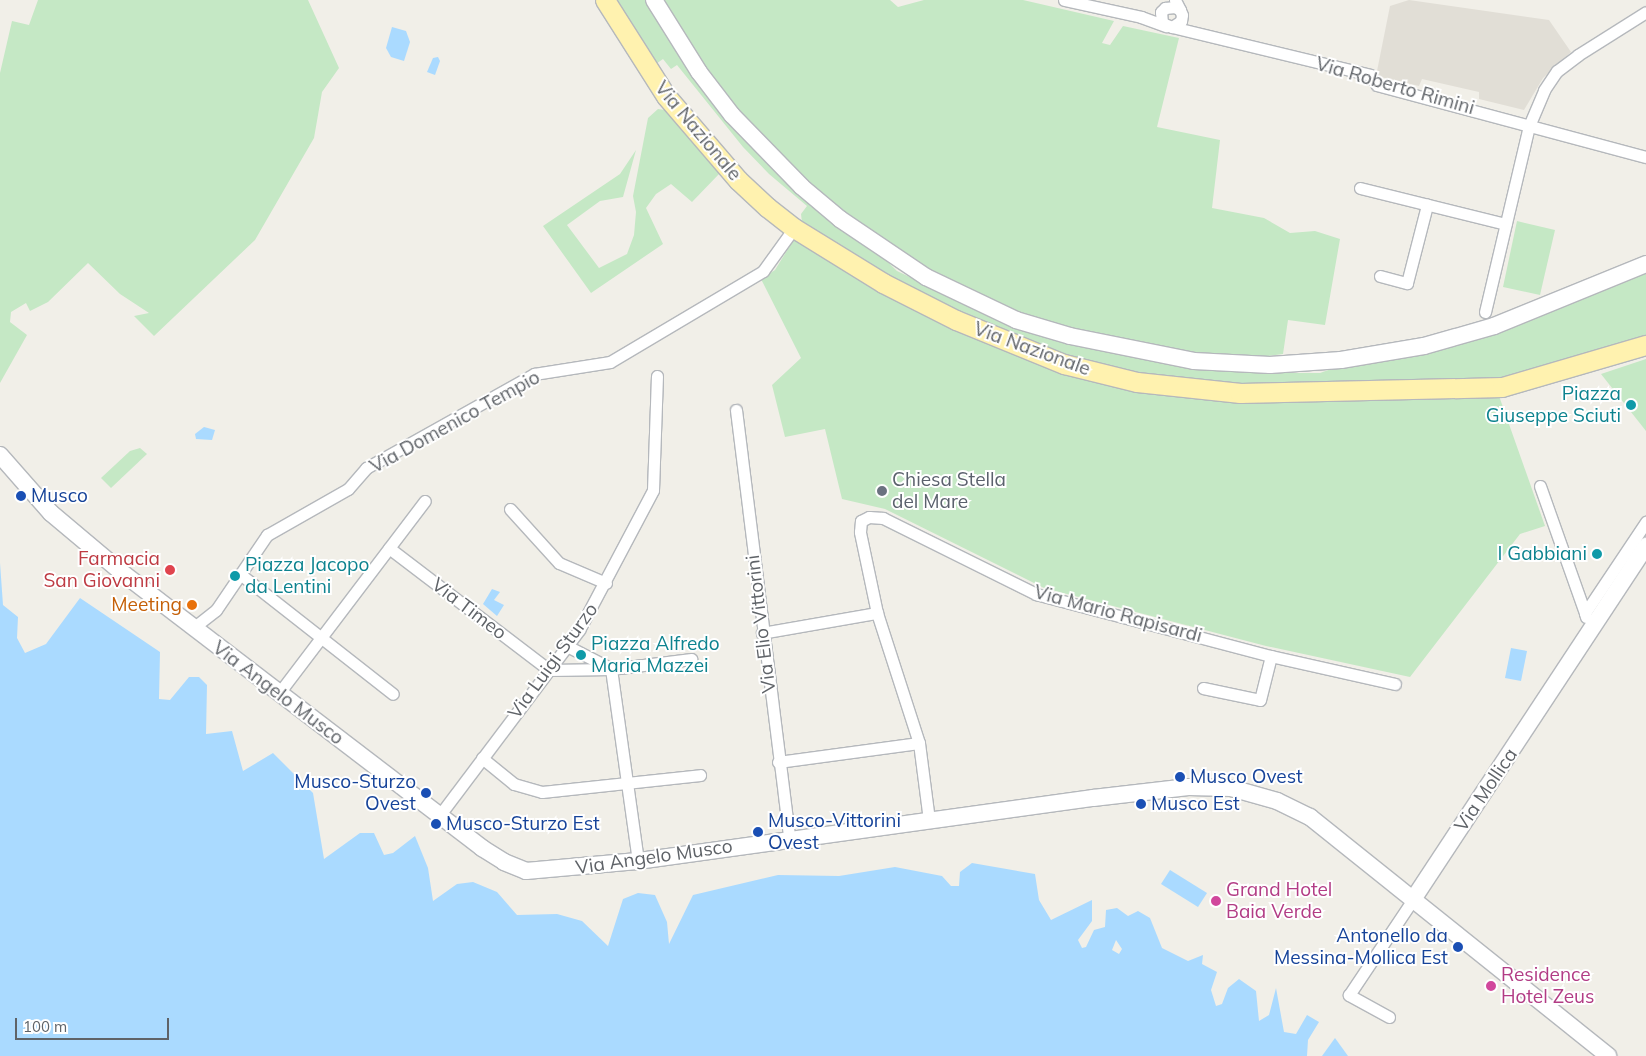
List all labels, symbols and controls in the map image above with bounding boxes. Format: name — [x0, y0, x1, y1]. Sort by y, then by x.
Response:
street label: Via Roberto Rimini — [1313, 52, 1477, 120]
street label: Via Nazionale — [650, 77, 746, 185]
street label: Via Nazionale — [971, 317, 1093, 381]
street label: Via Domenico Tempio — [366, 366, 544, 478]
place label: Piazza Giuseppe Sciuti — [1486, 383, 1621, 427]
marker: Piazza Giuseppe Sciuti — [1625, 399, 1637, 411]
place label: Chiesa Stella del Mare — [892, 469, 1006, 513]
place label: Musco — [31, 485, 88, 507]
marker: Chiesa Stella del Mare — [876, 485, 888, 497]
marker: Musco — [15, 490, 27, 502]
place label: I Gabbiani — [1497, 543, 1587, 565]
place label: Farmacia San Giovanni — [43, 548, 160, 592]
marker: I Gabbiani — [1591, 548, 1603, 560]
place label: Piazza Jacopo da Lentini — [245, 554, 369, 598]
street label: Via Elio Vittorini — [741, 554, 781, 694]
marker: Farmacia San Giovanni — [164, 564, 176, 576]
marker: Piazza Jacopo da Lentini — [229, 570, 241, 582]
street label: Via Timeo — [427, 573, 511, 645]
street label: Via Mario Rapisardi — [1031, 581, 1205, 647]
place label: Meeting — [111, 594, 182, 616]
marker: Meeting — [186, 599, 198, 611]
street label: Via Luigi Sturzo — [503, 599, 603, 723]
place label: Piazza Alfredo Maria Mazzei — [591, 633, 720, 677]
street label: Via Angelo Musco — [208, 636, 348, 750]
marker: Piazza Alfredo Maria Mazzei — [575, 649, 587, 661]
street label: Via Mollica — [1450, 744, 1522, 836]
place label: Musco Ovest — [1190, 766, 1303, 788]
place label: Musco-Sturzo Ovest — [294, 771, 416, 815]
marker: Musco Ovest — [1174, 771, 1186, 783]
marker: Musco-Sturzo Ovest — [420, 787, 432, 799]
place label: Musco Est — [1151, 793, 1240, 815]
marker: Musco Est — [1135, 798, 1147, 810]
place label: Musco-Vittorini Ovest — [768, 810, 901, 854]
place label: Musco-Sturzo Est — [446, 813, 600, 835]
marker: Musco-Sturzo Est — [430, 818, 442, 830]
marker: Musco-Vittorini Ovest — [752, 826, 764, 838]
street label: Via Angelo Musco — [574, 835, 734, 879]
place label: Grand Hotel Baia Verde — [1226, 879, 1332, 923]
marker: Grand Hotel Baia Verde — [1210, 895, 1222, 907]
place label: Antonello da Messina-Mollica Est — [1274, 925, 1448, 969]
marker: Antonello da Messina-Mollica Est — [1452, 941, 1464, 953]
place label: Residence Hotel Zeus — [1501, 964, 1594, 1008]
marker: Residence Hotel Zeus — [1485, 980, 1497, 992]
scale bar — [18, 1008, 171, 1040]
text: 100 m — [23, 1017, 67, 1036]

